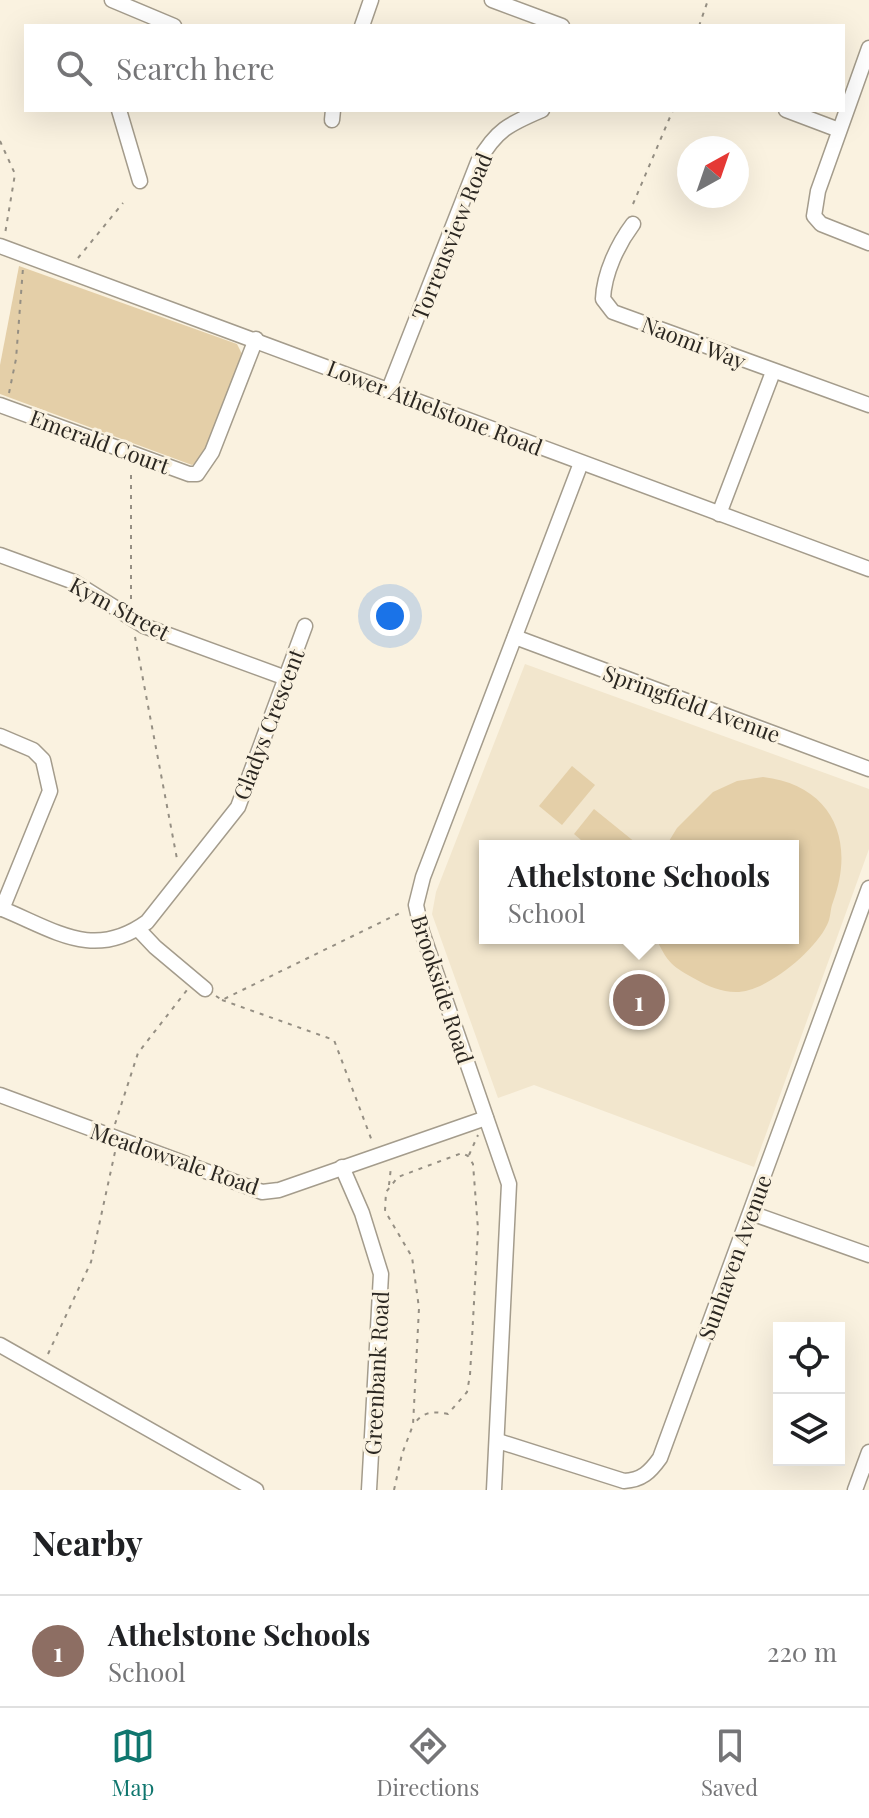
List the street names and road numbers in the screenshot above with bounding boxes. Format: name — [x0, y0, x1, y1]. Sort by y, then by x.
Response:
street label: Torrensview Road — [404, 148, 498, 324]
street label: Naomi Way — [637, 308, 751, 376]
street label: Lower Athelstone Road — [323, 352, 547, 462]
street label: Emerald Court — [26, 402, 175, 481]
street label: Kym Street — [65, 569, 176, 648]
street label: Gladys Crescent — [225, 643, 311, 804]
street label: Springfield Avenue — [599, 657, 785, 749]
street label: Brookside Road — [405, 911, 481, 1067]
street label: Meadowvale Road — [87, 1115, 264, 1201]
street label: Sunhaven Avenue — [690, 1170, 778, 1344]
street label: Greenbank Road — [357, 1290, 395, 1456]

